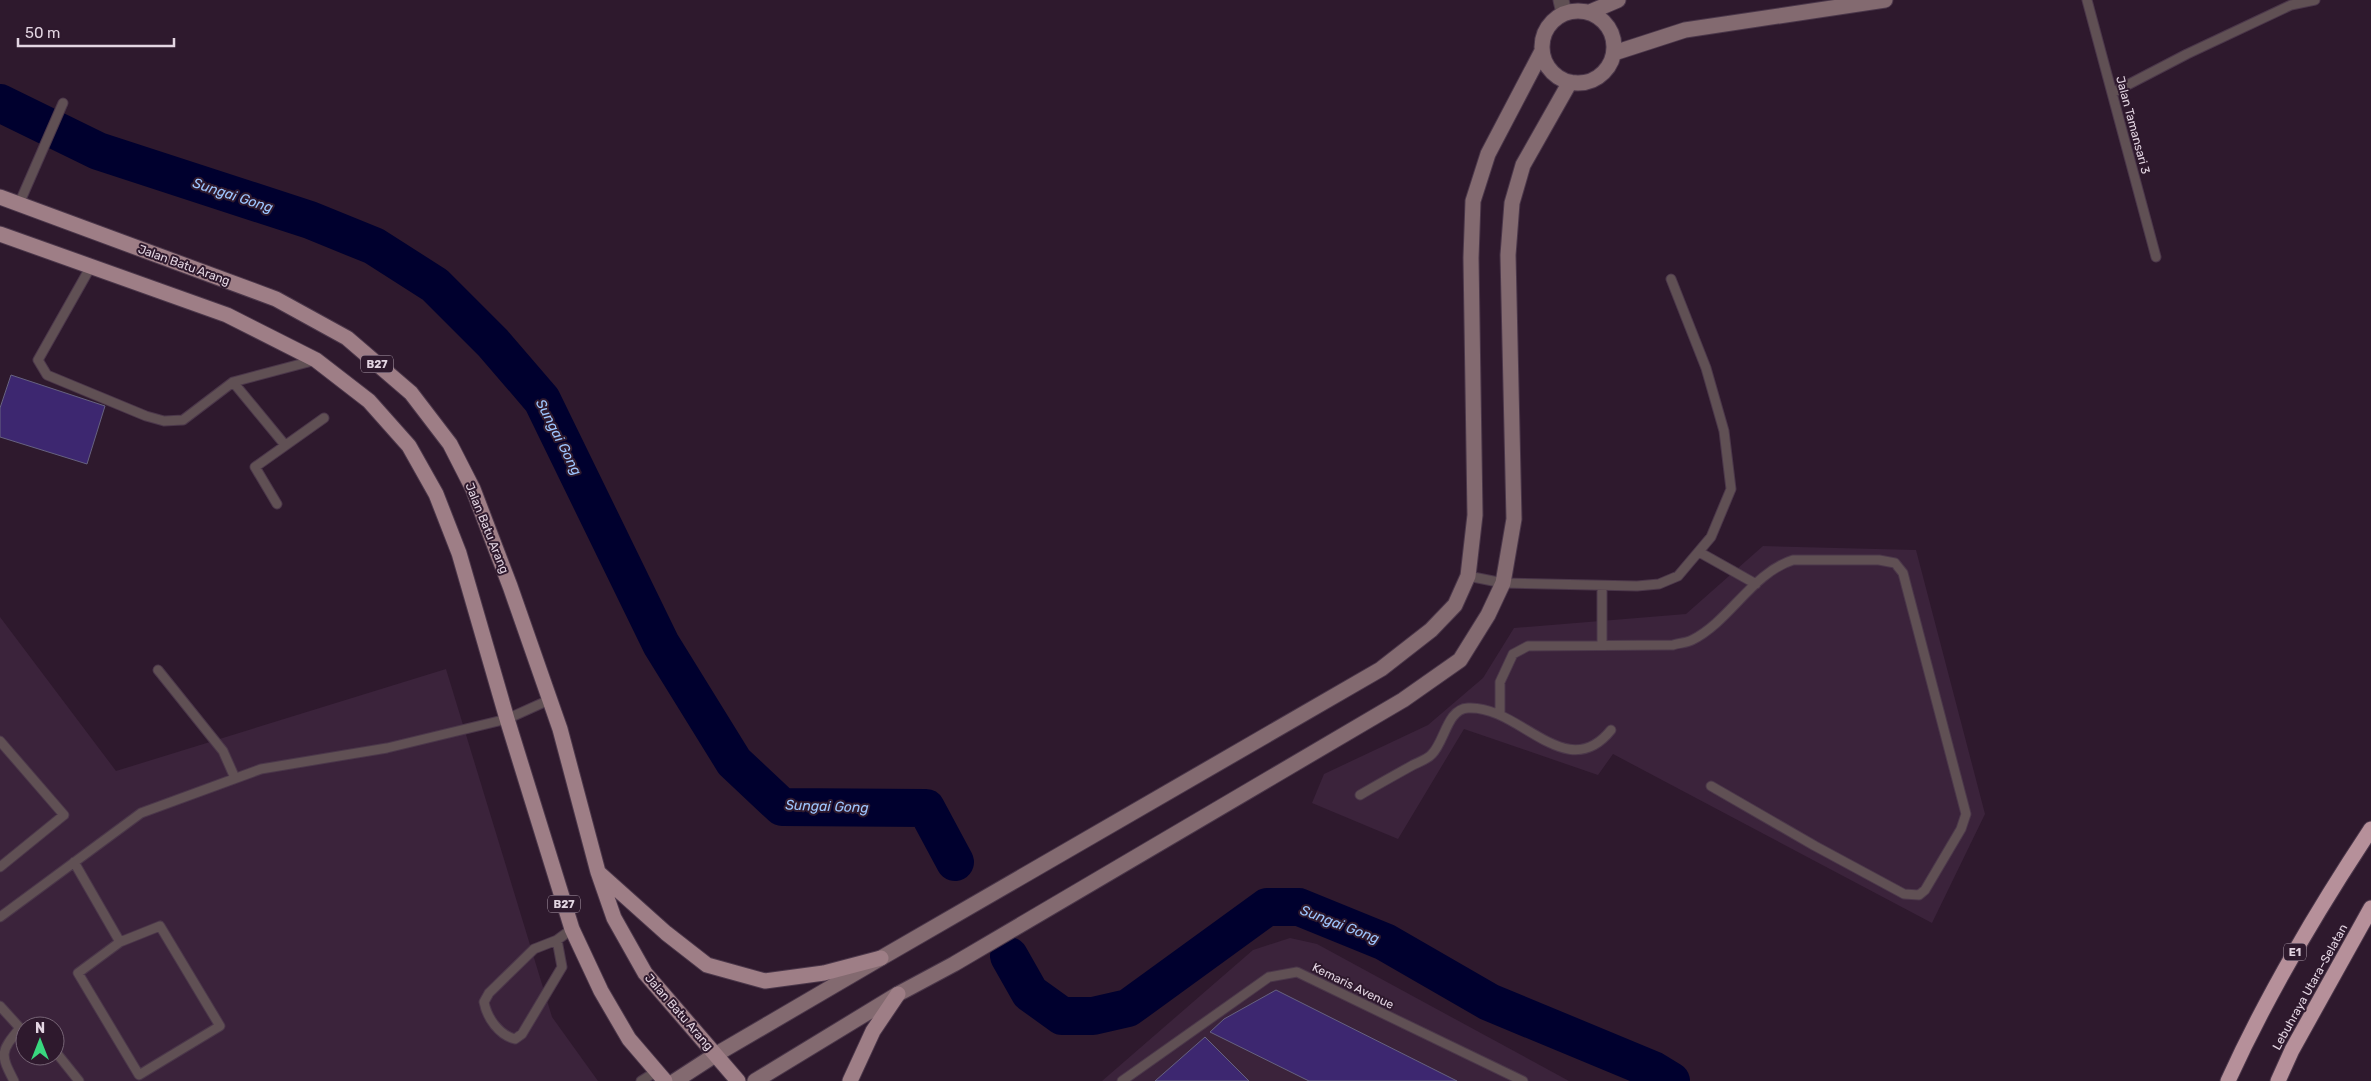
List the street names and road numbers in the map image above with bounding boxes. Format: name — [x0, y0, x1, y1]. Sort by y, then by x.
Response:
street label: Jalan Tamansari 3 — [2113, 74, 2153, 176]
street label: Jalan Batu Arang — [136, 242, 232, 288]
road number: B27 — [361, 356, 393, 372]
street label: Jalan Batu Arang — [462, 481, 512, 575]
road number: B27 — [548, 896, 580, 912]
street label: Lebuhraya Utara–Selatan — [2270, 922, 2350, 1052]
road number: E1 — [2284, 944, 2306, 960]
street label: Kemaris Avenue — [1310, 960, 1396, 1012]
street label: Jalan Batu Arang — [642, 971, 716, 1053]

